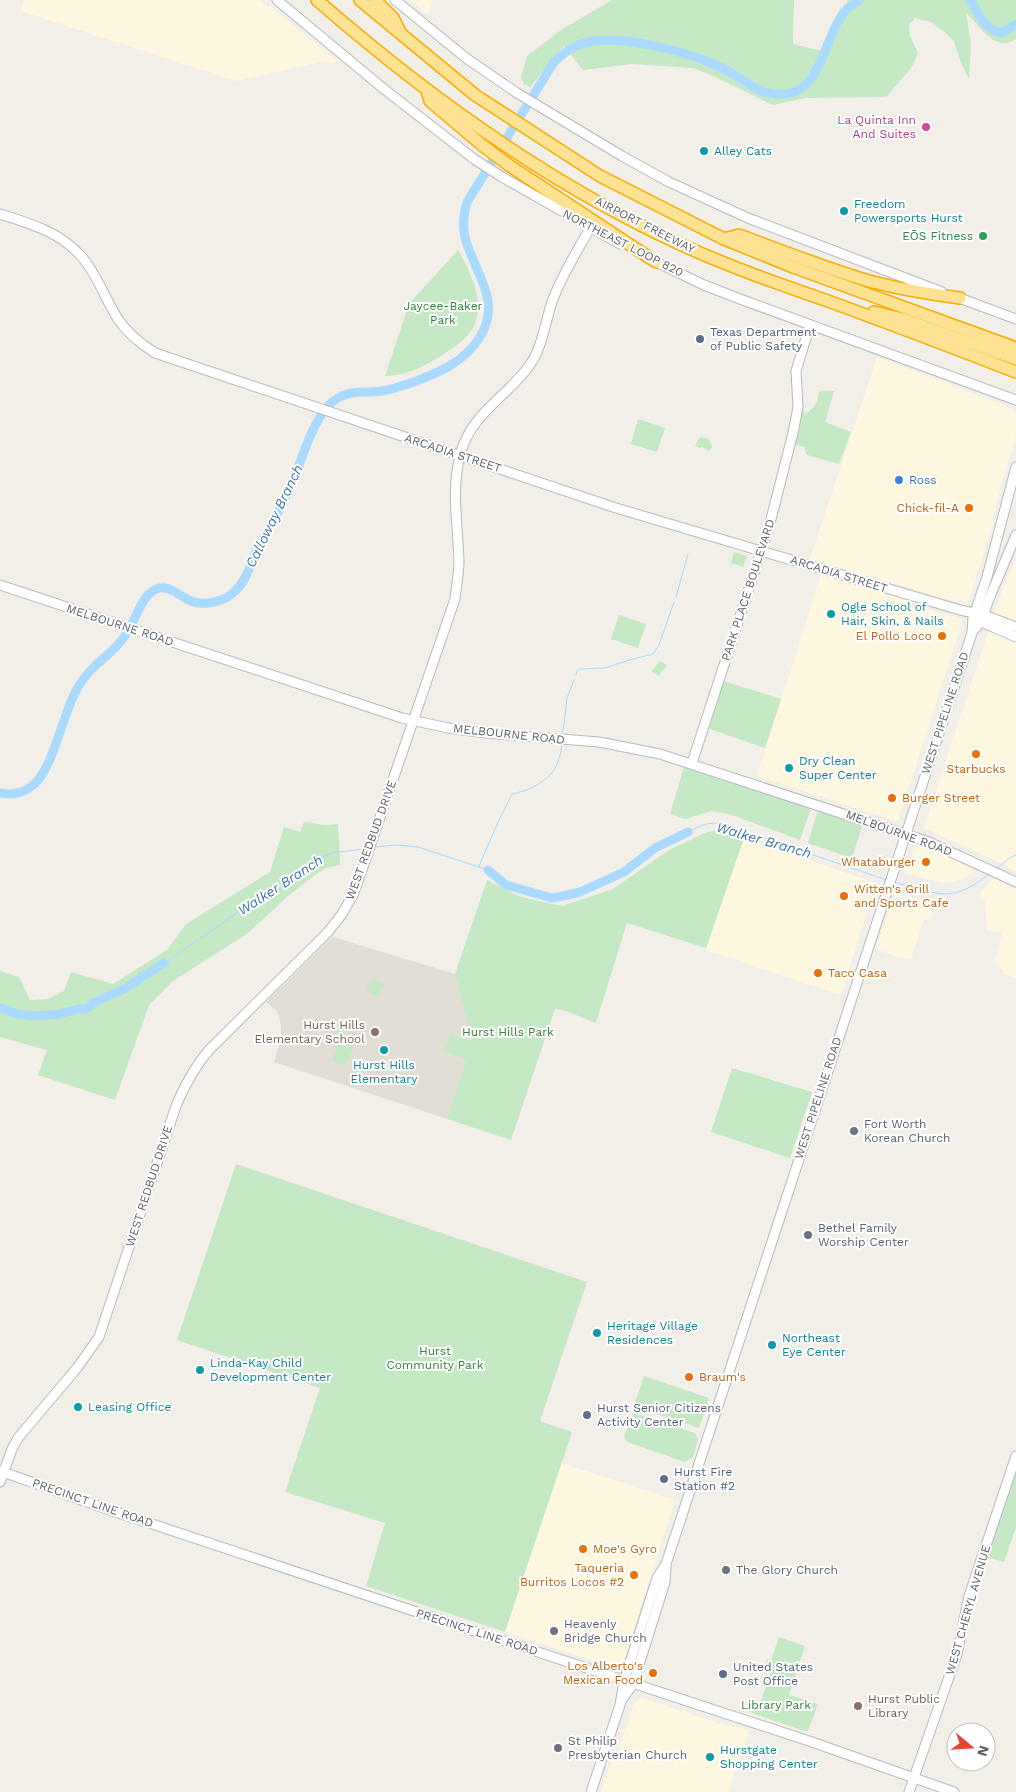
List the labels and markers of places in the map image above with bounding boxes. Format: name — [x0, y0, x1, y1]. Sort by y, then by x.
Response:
place label: La Quinta Inn And Suites — [837, 113, 916, 141]
marker: La Quinta Inn And Suites — [920, 121, 932, 133]
place label: Alley Cats — [714, 144, 772, 158]
marker: Alley Cats — [698, 145, 710, 157]
place label: Freedom Powersports Hurst — [854, 197, 963, 225]
marker: Freedom Powersports Hurst — [838, 205, 850, 217]
place label: EŌS Fitness — [902, 229, 973, 243]
marker: EŌS Fitness — [977, 230, 989, 242]
place label: Texas Department of Public Safety — [710, 325, 816, 353]
marker: Texas Department of Public Safety — [694, 333, 706, 345]
place label: Ross — [909, 473, 937, 487]
marker: Ross — [893, 474, 905, 486]
place label: Chick-fil-A — [897, 501, 959, 515]
marker: Chick-fil-A — [963, 502, 975, 514]
place label: Ogle School of Hair, Skin, & Nails — [841, 600, 944, 628]
marker: Ogle School of Hair, Skin, & Nails — [825, 608, 837, 620]
place label: El Pollo Loco — [856, 629, 932, 643]
marker: El Pollo Loco — [936, 630, 948, 642]
marker: Starbucks — [970, 748, 982, 760]
place label: Dry Clean Super Center — [799, 754, 877, 782]
marker: Dry Clean Super Center — [783, 762, 795, 774]
place label: Starbucks — [946, 762, 1006, 776]
place label: Burger Street — [902, 791, 980, 805]
marker: Burger Street — [886, 792, 898, 804]
place label: Whataburger — [841, 855, 916, 869]
marker: Whataburger — [920, 856, 932, 868]
place label: Witten's Grill and Sports Cafe — [854, 882, 949, 910]
marker: Witten's Grill and Sports Cafe — [838, 890, 850, 902]
place label: Taco Casa — [828, 966, 887, 980]
marker: Taco Casa — [812, 967, 824, 979]
place label: Hurst Hills Elementary School — [254, 1018, 365, 1046]
marker: Hurst Hills Elementary School — [369, 1026, 381, 1038]
marker: Hurst Hills Elementary — [378, 1044, 390, 1056]
place label: Hurst Hills Elementary — [351, 1058, 418, 1086]
place label: Fort Worth Korean Church — [864, 1117, 950, 1145]
marker: Fort Worth Korean Church — [848, 1125, 860, 1137]
place label: Bethel Family Worship Center — [818, 1221, 909, 1249]
marker: Bethel Family Worship Center — [802, 1229, 814, 1241]
place label: Heritage Village Residences — [607, 1319, 698, 1347]
marker: Heritage Village Residences — [591, 1327, 603, 1339]
place label: Northeast Eye Center — [782, 1331, 846, 1359]
marker: Northeast Eye Center — [766, 1339, 778, 1351]
place label: Linda-Kay Child Development Center — [210, 1356, 331, 1384]
marker: Linda-Kay Child Development Center — [194, 1364, 206, 1376]
place label: Braum's — [699, 1370, 746, 1384]
marker: Braum's — [683, 1371, 695, 1383]
place label: Leasing Office — [88, 1400, 171, 1414]
marker: Leasing Office — [72, 1401, 84, 1413]
place label: Hurst Senior Citizens Activity Center — [597, 1401, 721, 1429]
marker: Hurst Senior Citizens Activity Center — [581, 1409, 593, 1421]
place label: Hurst Fire Station #2 — [674, 1465, 735, 1493]
marker: Hurst Fire Station #2 — [658, 1473, 670, 1485]
place label: Moe's Gyro — [593, 1542, 657, 1556]
marker: Moe's Gyro — [577, 1543, 589, 1555]
place label: Taqueria Burritos Locos #2 — [520, 1561, 624, 1589]
place label: The Glory Church — [736, 1563, 838, 1577]
marker: The Glory Church — [720, 1564, 732, 1576]
marker: Taqueria Burritos Locos #2 — [628, 1569, 640, 1581]
place label: Heavenly Bridge Church — [564, 1617, 647, 1645]
marker: Heavenly Bridge Church — [548, 1625, 560, 1637]
place label: Los Alberto's Mexican Food — [563, 1659, 643, 1687]
place label: United States Post Office — [733, 1660, 813, 1688]
marker: Los Alberto's Mexican Food — [647, 1667, 659, 1679]
marker: United States Post Office — [717, 1668, 729, 1680]
place label: Hurst Public Library — [868, 1692, 940, 1720]
marker: Hurst Public Library — [852, 1700, 864, 1712]
place label: St Philip Presbyterian Church — [568, 1734, 687, 1762]
marker: St Philip Presbyterian Church — [552, 1742, 564, 1754]
place label: Hurstgate Shopping Center — [720, 1743, 818, 1771]
marker: Hurstgate Shopping Center — [704, 1751, 716, 1763]

